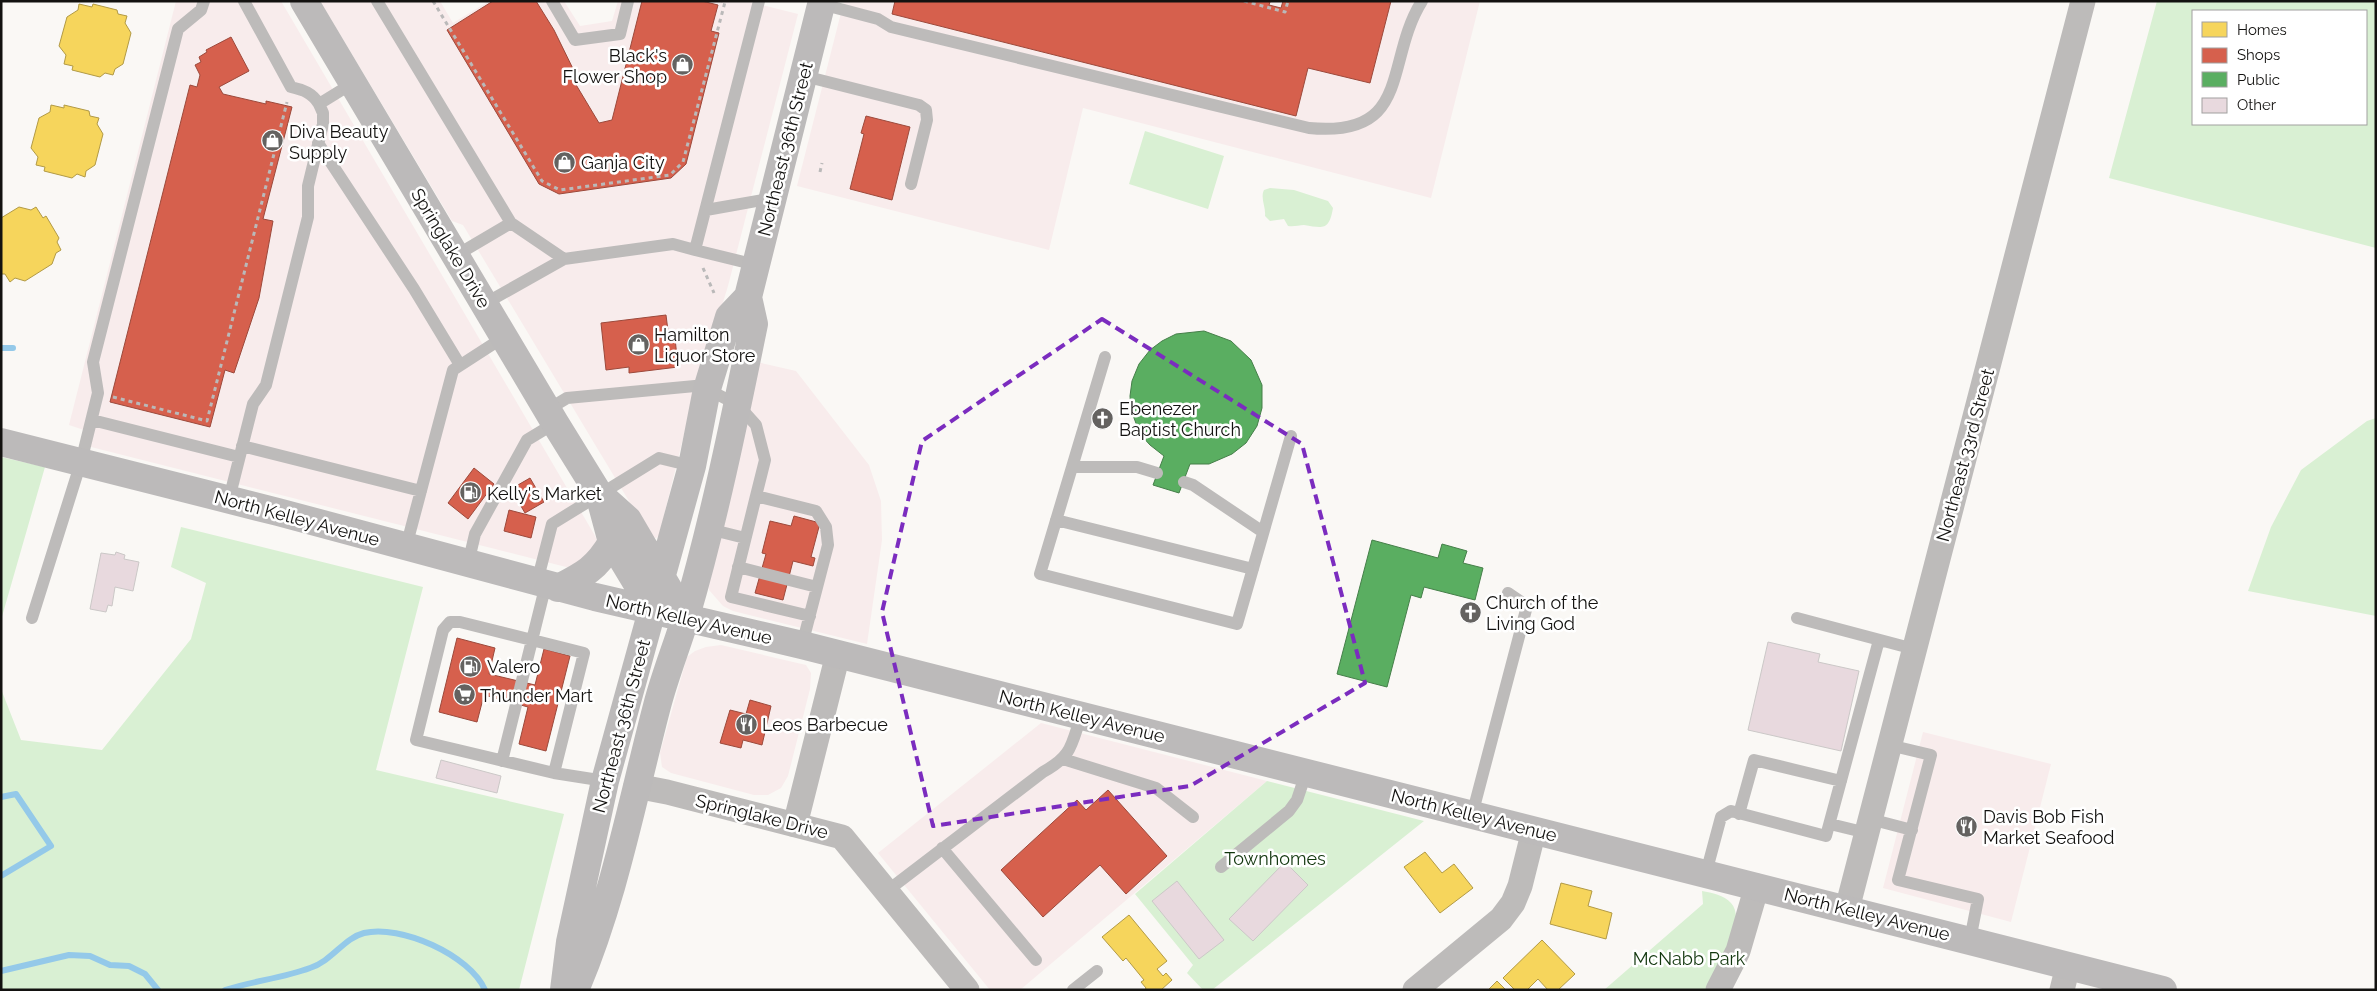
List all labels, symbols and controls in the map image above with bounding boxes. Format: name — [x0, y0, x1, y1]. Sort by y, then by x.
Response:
legend — [2192, 10, 2367, 125]
text: Homes — [2237, 21, 2287, 39]
place label: Black's Flower Shop — [563, 45, 667, 87]
text: Shops — [2237, 46, 2280, 64]
shop icon: Black's Flower Shop — [671, 53, 695, 77]
street label: Northeast 36th Street — [753, 60, 817, 238]
text: Public — [2237, 71, 2280, 89]
text: Other — [2237, 96, 2277, 114]
place label: Diva Beauty Supply — [289, 121, 389, 163]
shop icon: Diva Beauty Supply — [261, 129, 285, 153]
shop icon: Ganja City — [553, 150, 577, 174]
place label: Ganja City — [581, 152, 665, 173]
street label: Springlake Drive — [407, 184, 495, 312]
place label: Hamilton Liquor Store — [654, 324, 756, 366]
shop icon: Hamilton Liquor Store — [626, 332, 650, 356]
street label: Northeast 33rd Street — [1932, 366, 1998, 544]
place label: Ebenezer Baptist Church — [1119, 398, 1241, 440]
church icon: Ebenezer Baptist Church — [1091, 406, 1115, 430]
fuel station icon: Kelly's Market — [459, 481, 483, 505]
place label: Kelly's Market — [487, 483, 602, 504]
street label: North Kelley Avenue — [212, 486, 382, 550]
street label: North Kelley Avenue — [604, 590, 775, 648]
place label: Church of the Living God — [1486, 592, 1599, 634]
church icon: Church of the Living God — [1458, 600, 1482, 624]
street label: Northeast 36th Street — [588, 637, 654, 815]
fuel station icon: Valero — [459, 654, 483, 678]
place label: Valero — [487, 656, 541, 677]
supermarket icon: Thunder Mart — [452, 683, 476, 707]
place label: Thunder Mart — [480, 685, 593, 706]
street label: North Kelley Avenue — [997, 685, 1167, 747]
restaurant icon: Leos Barbecue — [734, 712, 758, 736]
place label: Leos Barbecue — [762, 714, 888, 735]
street label: North Kelley Avenue — [1389, 784, 1559, 846]
street label: Springlake Drive — [694, 789, 831, 843]
place label: Davis Bob Fish Market Seafood — [1983, 806, 2114, 848]
restaurant icon: Davis Bob Fish Market Seafood — [1955, 814, 1979, 838]
park label: Townhomes — [1224, 848, 1326, 869]
street label: North Kelley Avenue — [1782, 883, 1952, 945]
park label: McNabb Park — [1633, 948, 1746, 969]

